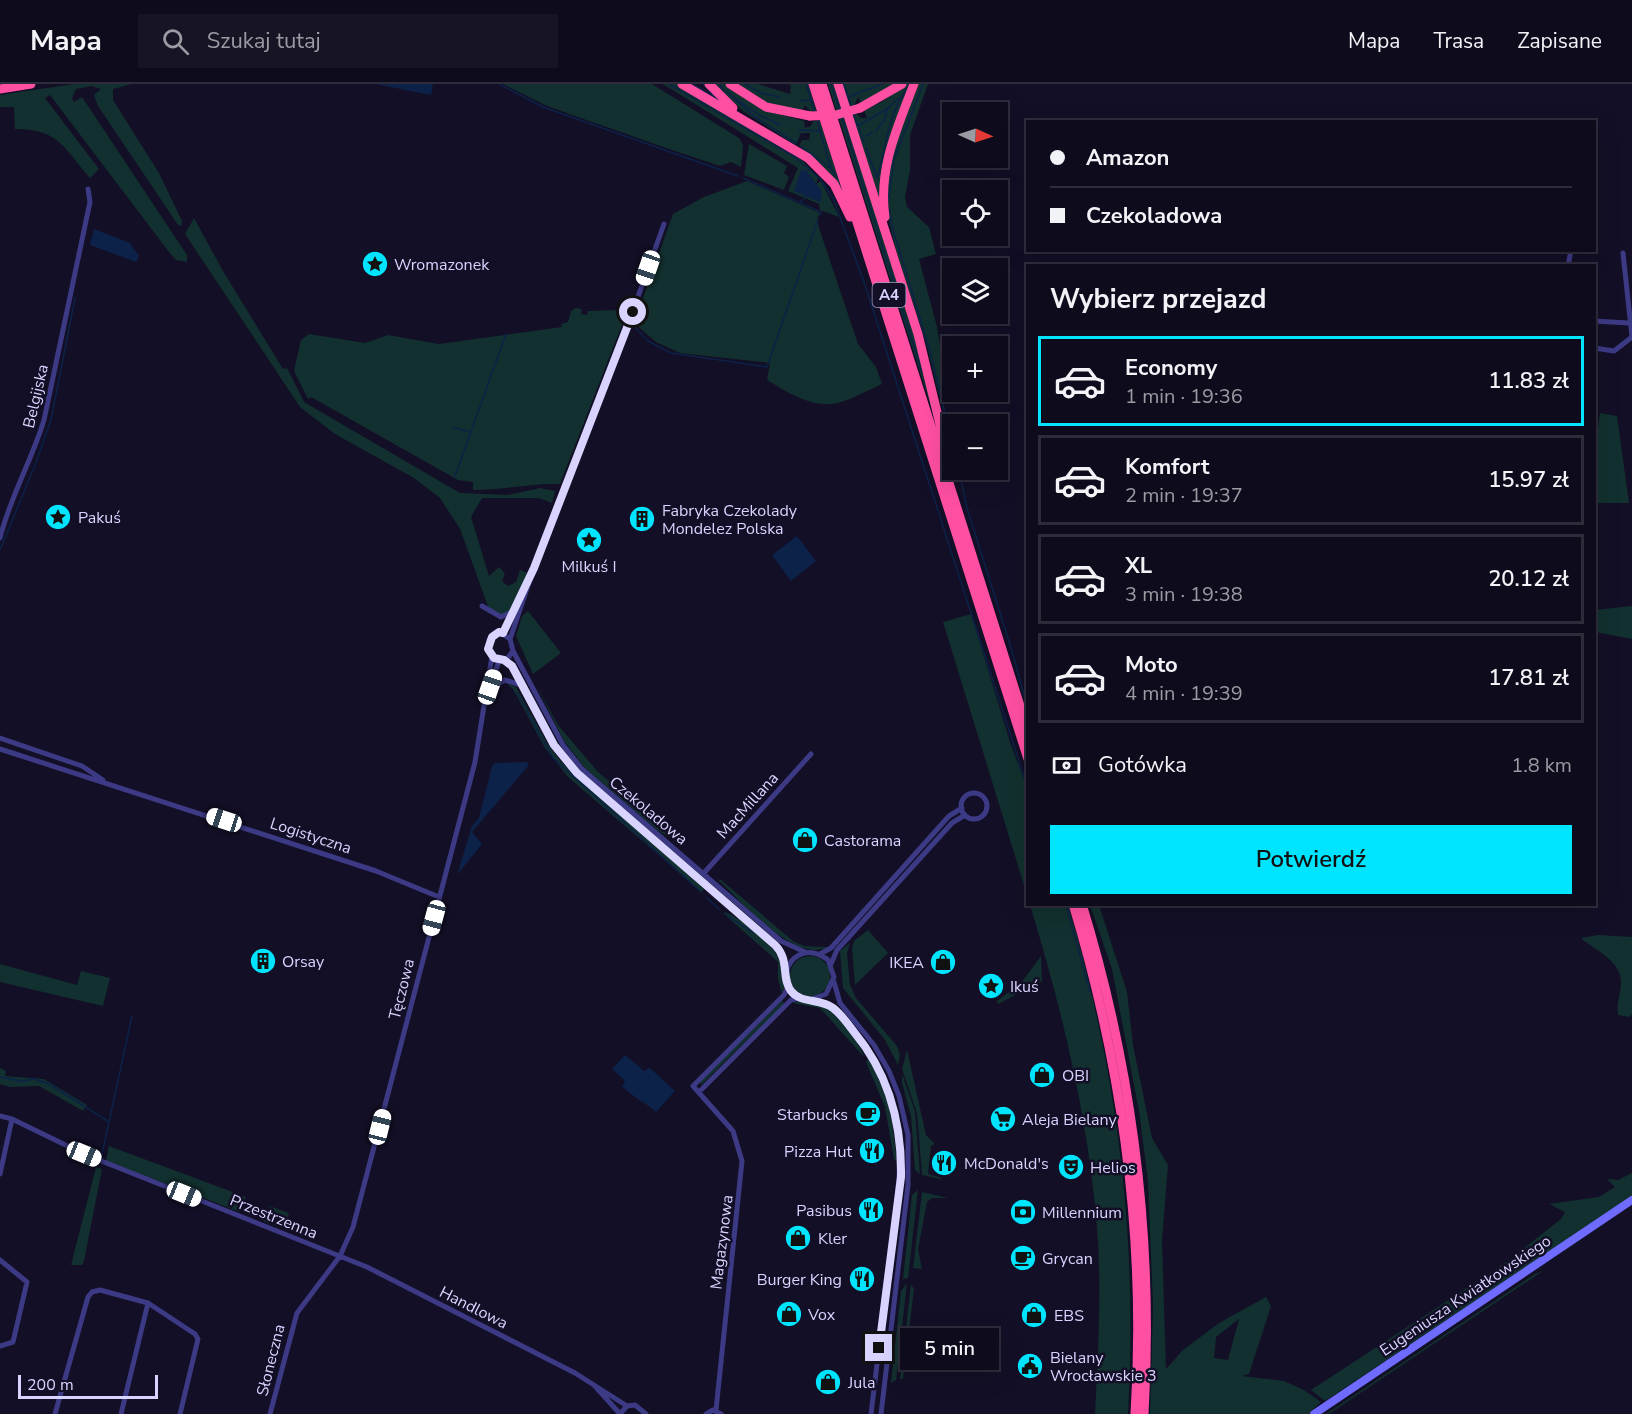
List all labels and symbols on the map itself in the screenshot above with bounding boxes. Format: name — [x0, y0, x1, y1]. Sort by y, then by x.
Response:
north arrow — [942, 102, 1008, 168]
car — [634, 248, 662, 288]
place icon: Wromazonek — [360, 249, 390, 279]
place label: Wromazonek — [394, 254, 490, 276]
road number: A4 — [872, 283, 906, 307]
route start — [619, 298, 646, 325]
street label: Belgijska — [18, 362, 54, 430]
place label: Fabryka Czekolady Mondelez Polska — [662, 500, 798, 540]
place icon: Pakuś — [43, 502, 73, 532]
building icon: Fabryka Czekolady Mondelez Polska — [627, 504, 657, 534]
place label: Pakuś — [78, 507, 121, 529]
place icon: Milkuś I — [574, 525, 604, 555]
place label: Milkuś I — [561, 556, 617, 578]
car — [476, 667, 504, 707]
street label: MacMillana — [712, 768, 784, 844]
street label: Czekoladowa — [604, 771, 692, 850]
car — [204, 806, 244, 834]
street label: Logistyczna — [267, 812, 354, 859]
shop icon: Castorama — [790, 825, 820, 855]
place label: Castorama — [824, 830, 901, 852]
car — [421, 898, 447, 938]
building icon: Orsay — [248, 946, 278, 976]
shop icon: IKEA — [928, 947, 958, 977]
place label: Orsay — [282, 951, 325, 973]
place label: IKEA — [889, 952, 924, 974]
street label: Tęczowa — [384, 956, 420, 1022]
place icon: Ikuś — [976, 971, 1006, 1001]
place label: Ikuś — [1010, 976, 1039, 998]
shop icon: OBI — [1027, 1060, 1057, 1090]
place label: OBI — [1062, 1065, 1089, 1087]
cafe icon: Starbucks — [853, 1099, 883, 1129]
place label: Starbucks — [777, 1104, 848, 1126]
supermarket icon: Aleja Bielany — [988, 1104, 1018, 1134]
car — [367, 1107, 393, 1147]
place label: Aleja Bielany — [1022, 1109, 1117, 1131]
restaurant icon: Pizza Hut — [857, 1136, 887, 1166]
car — [64, 1139, 104, 1169]
place label: Pizza Hut — [784, 1141, 852, 1163]
restaurant icon: McDonald's — [929, 1148, 959, 1178]
theatre icon: Helios — [1056, 1152, 1086, 1182]
place label: McDonald's — [964, 1153, 1049, 1175]
place label: Helios — [1090, 1157, 1136, 1179]
car — [164, 1179, 204, 1209]
street label: Przestrzenna — [226, 1189, 321, 1245]
street label: Magazynowa — [705, 1194, 739, 1291]
restaurant icon: Pasibus — [856, 1195, 886, 1225]
bank icon: Millennium — [1008, 1197, 1038, 1227]
place label: Pasibus — [796, 1200, 852, 1222]
place label: Millennium — [1042, 1202, 1122, 1224]
shop icon: Kler — [783, 1223, 813, 1253]
place label: Kler — [818, 1228, 847, 1250]
street label: Eugeniusza Kwiatkowskiego — [1376, 1230, 1556, 1362]
cafe icon: Grycan — [1008, 1243, 1038, 1273]
place label: Grycan — [1042, 1248, 1093, 1270]
restaurant icon: Burger King — [847, 1264, 877, 1294]
place label: Burger King — [757, 1269, 842, 1291]
street label: Handlowa — [435, 1281, 512, 1335]
shop icon: Vox — [774, 1299, 804, 1329]
shop icon: EBS — [1019, 1300, 1049, 1330]
place label: Vox — [807, 1304, 836, 1326]
place label: EBS — [1054, 1305, 1084, 1327]
street label: Słoneczna — [251, 1322, 291, 1399]
callout: 5 min — [900, 1327, 999, 1369]
route end — [865, 1334, 892, 1361]
place label: Bielany Wrocławskie 3 — [1050, 1347, 1157, 1387]
public building icon: Bielany Wrocławskie 3 — [1015, 1351, 1045, 1381]
shop icon: Jula — [813, 1367, 843, 1397]
scale bar — [18, 1372, 158, 1400]
place label: Jula — [847, 1372, 875, 1394]

